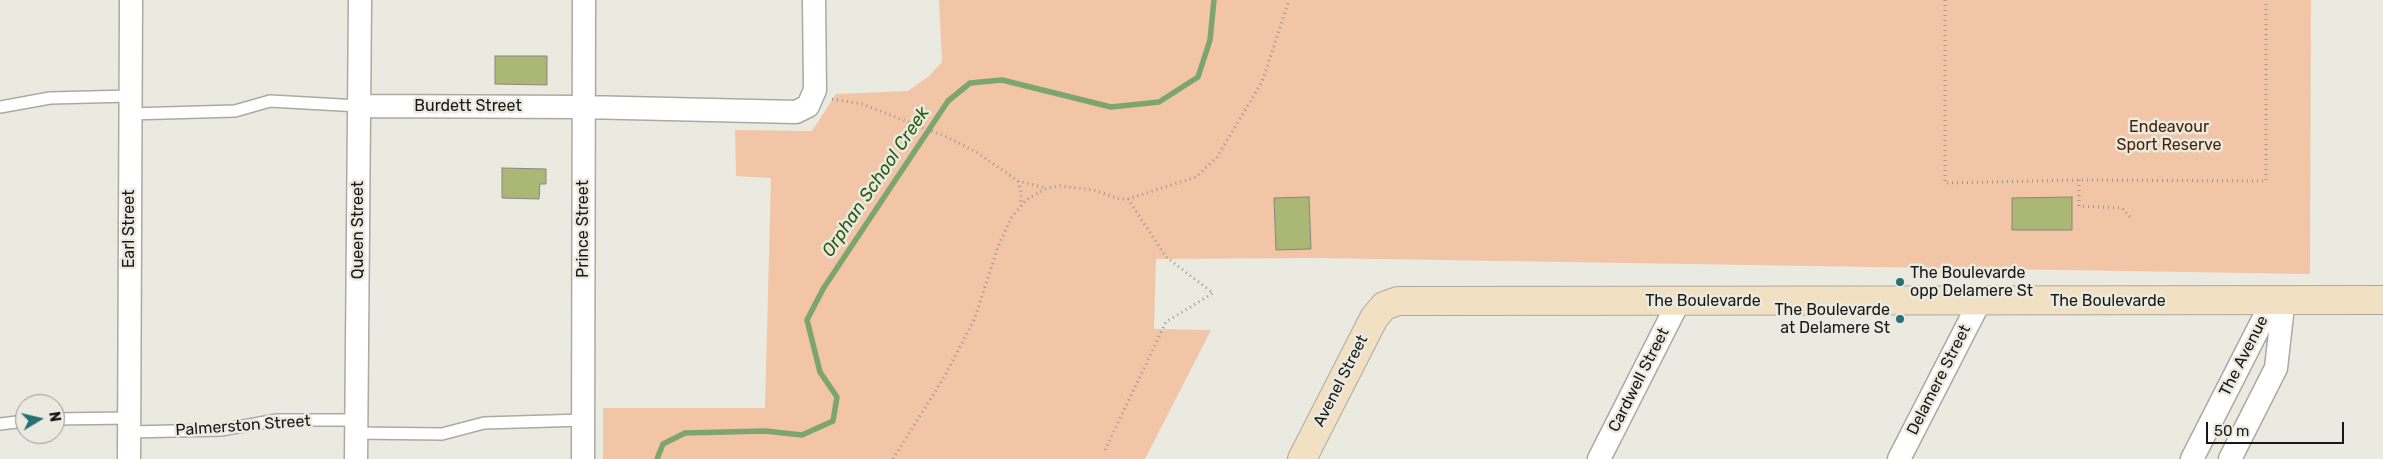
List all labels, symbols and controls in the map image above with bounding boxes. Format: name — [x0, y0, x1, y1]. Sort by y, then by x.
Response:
street label: Burdett Street — [414, 96, 522, 116]
water label: Orphan School Creek — [818, 103, 934, 261]
park label: Endeavour Sport Reserve — [2117, 117, 2221, 155]
street label: Prince Street — [573, 180, 593, 278]
street label: Queen Street — [348, 181, 368, 279]
street label: Earl Street — [119, 190, 139, 268]
place label: The Boulevarde opp Delamere St — [1910, 263, 2033, 301]
marker: The Boulevarde opp Delamere St — [1894, 276, 1906, 288]
street label: The Boulevarde — [1645, 291, 1761, 311]
street label: The Boulevarde — [2050, 291, 2166, 311]
place label: The Boulevarde at Delamere St — [1775, 300, 1890, 338]
marker: The Boulevarde at Delamere St — [1894, 313, 1906, 325]
street label: The Avenue — [2216, 313, 2272, 399]
street label: Delamere Street — [1903, 322, 1975, 438]
street label: Cardwell Street — [1604, 325, 1674, 435]
street label: Avenel Street — [1310, 332, 1372, 430]
north arrow — [15, 394, 65, 444]
text: N — [45, 410, 64, 423]
street label: Palmerston Street — [175, 412, 311, 440]
scale bar — [2208, 412, 2346, 444]
text: 50 m — [2214, 422, 2249, 440]

